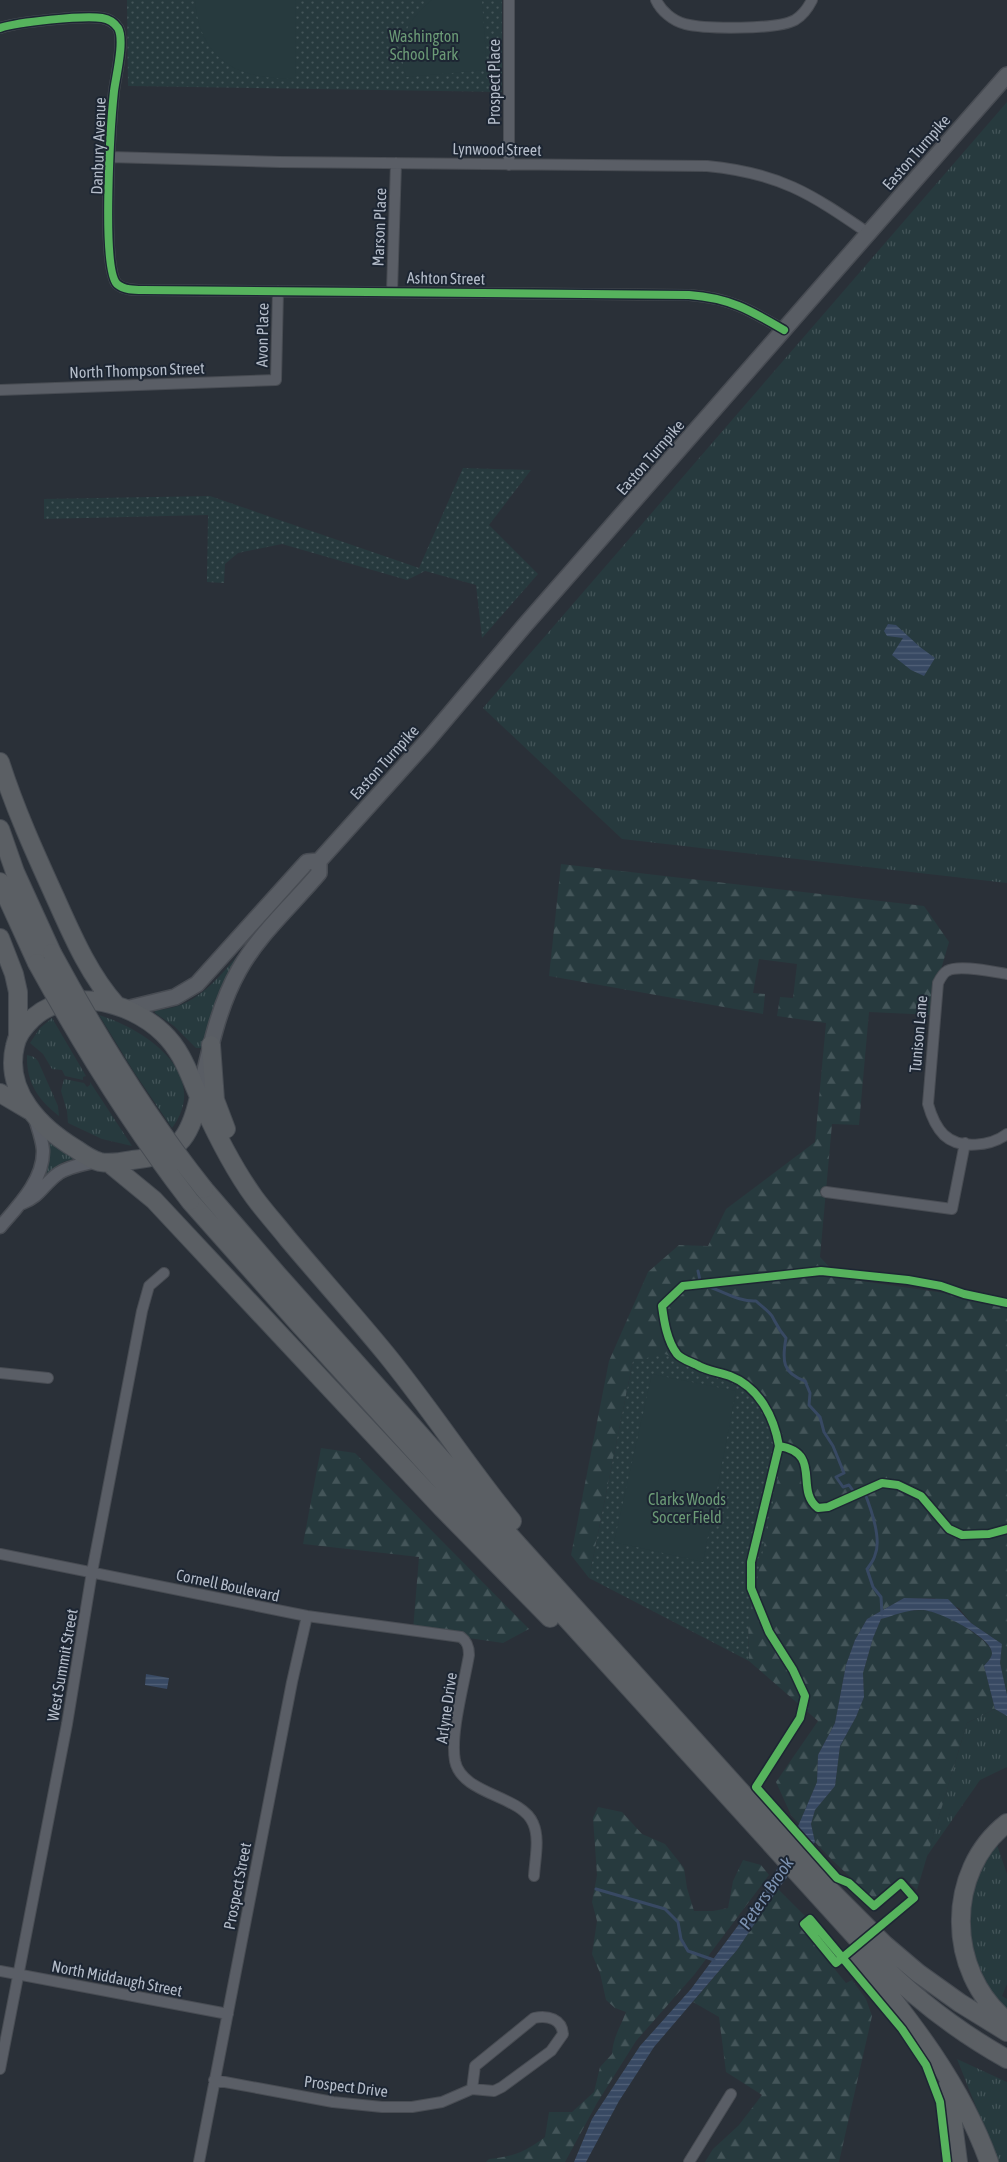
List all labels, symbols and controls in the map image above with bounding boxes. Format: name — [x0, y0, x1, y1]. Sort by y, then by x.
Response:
park label: Washington School Park — [389, 27, 459, 63]
street label: Prospect Place — [485, 39, 504, 125]
street label: Danbury Avenue — [87, 97, 110, 195]
street label: Easton Turnpike — [879, 111, 954, 194]
street label: Lynwood Street — [452, 139, 542, 160]
street label: Marson Place — [369, 187, 389, 267]
street label: Ashton Street — [407, 268, 486, 288]
street label: Avon Place — [252, 303, 272, 367]
street label: North Thompson Street — [69, 359, 205, 382]
street label: Easton Turnpike — [613, 416, 688, 499]
street label: Easton Turnpike — [346, 721, 423, 803]
street label: Tunison Lane — [906, 995, 930, 1073]
park label: Clarks Woods Soccer Field — [648, 1490, 726, 1526]
street label: Cornell Boulevard — [175, 1565, 281, 1605]
street label: West Summit Street — [43, 1607, 81, 1723]
street label: Arlyne Drive — [432, 1671, 461, 1745]
street label: Prospect Street — [220, 1841, 255, 1931]
water label: Peters Brook — [734, 1852, 798, 1933]
street label: North Middaugh Street — [50, 1956, 184, 2001]
street label: Prospect Drive — [303, 2072, 389, 2101]

